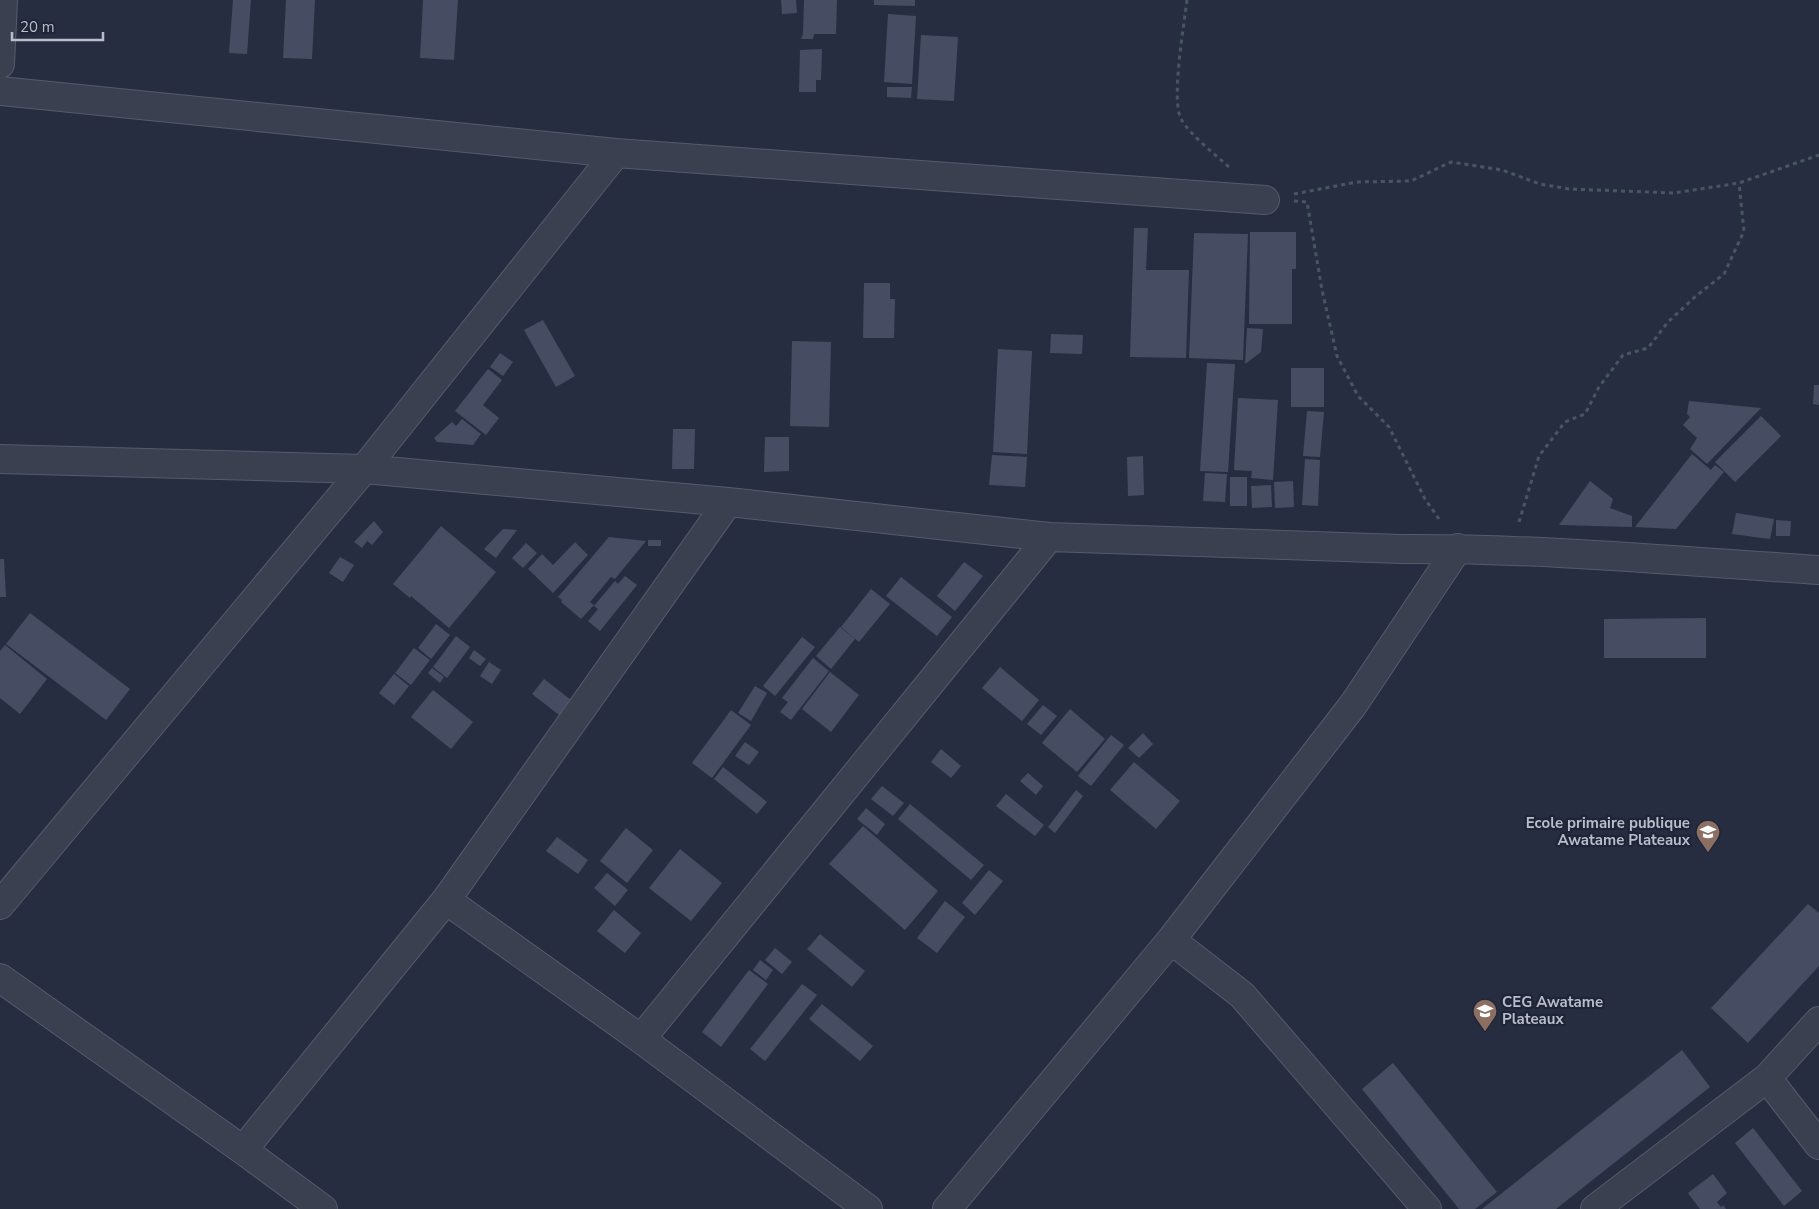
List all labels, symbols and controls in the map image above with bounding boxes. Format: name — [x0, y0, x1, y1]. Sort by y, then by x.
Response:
scale bar — [12, 10, 104, 42]
text: 20 m — [20, 17, 55, 37]
place label: Ecole primaire publique Awatame Plateaux — [1526, 813, 1691, 850]
school or university icon: Ecole primaire publique Awatame Plateaux — [1695, 819, 1721, 853]
place label: CEG Awatame Plateaux — [1502, 992, 1603, 1029]
school or university icon: CEG Awatame Plateaux — [1472, 998, 1498, 1032]

